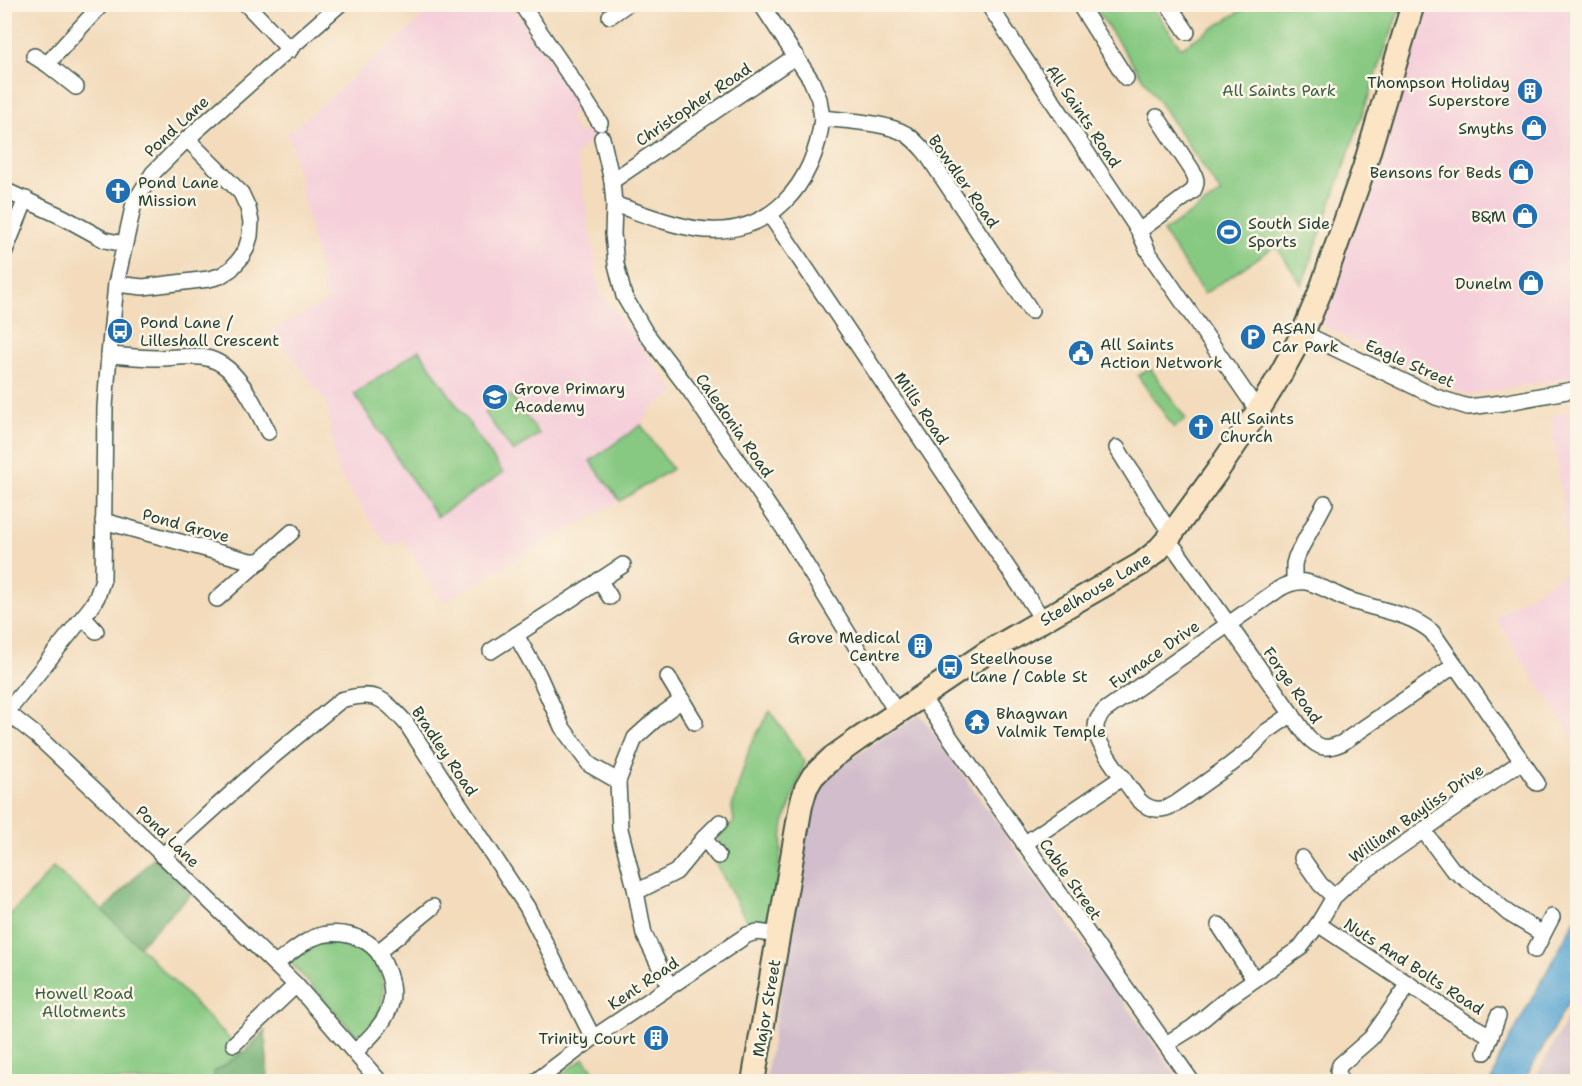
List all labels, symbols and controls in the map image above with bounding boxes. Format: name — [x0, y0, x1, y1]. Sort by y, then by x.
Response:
street label: Christopher Road — [631, 58, 755, 151]
street label: All Saints Road — [1041, 61, 1126, 172]
place label: Thompson Holiday Superstore — [1367, 72, 1510, 111]
building icon: Thompson Holiday Superstore — [1515, 76, 1545, 106]
park label: All Saints Park — [1222, 80, 1336, 101]
street label: Pond Lane — [140, 91, 213, 162]
shop icon: Smyths — [1519, 113, 1549, 143]
place label: Smyths — [1458, 118, 1514, 139]
street label: Bowdler Road — [924, 130, 1004, 232]
shop icon: Bensons for Beds — [1506, 157, 1536, 187]
place label: Bensons for Beds — [1370, 162, 1502, 183]
place label: Pond Lane Mission — [138, 172, 219, 211]
church icon: Pond Lane Mission — [103, 176, 133, 206]
shop icon: B&M — [1510, 201, 1540, 231]
place label: B&M — [1471, 206, 1506, 227]
place label: South Side Sports — [1248, 213, 1330, 252]
sports icon: South Side Sports — [1214, 217, 1244, 247]
shop icon: Dunelm — [1516, 268, 1546, 298]
place label: Dunelm — [1455, 273, 1512, 294]
place label: Pond Lane / Lilleshall Crescent — [140, 312, 279, 351]
bus stop icon: Pond Lane / Lilleshall Crescent — [105, 316, 135, 346]
place label: ASAN Car Park — [1272, 318, 1339, 357]
parking icon: ASAN Car Park — [1238, 322, 1268, 352]
place label: All Saints Action Network — [1100, 334, 1222, 373]
street label: Eagle Street — [1362, 334, 1458, 392]
public building icon: All Saints Action Network — [1066, 338, 1096, 368]
street label: Mills Road — [890, 368, 953, 449]
street label: Caledonia Road — [691, 369, 778, 481]
place label: Grove Primary Academy — [514, 378, 625, 417]
school or university icon: Grove Primary Academy — [480, 382, 510, 412]
place label: All Saints Church — [1220, 408, 1294, 447]
church icon: All Saints Church — [1186, 412, 1216, 442]
street label: Pond Grove — [140, 504, 232, 547]
street label: Steelhouse Lane — [1036, 548, 1155, 631]
street label: Furnace Drive — [1105, 616, 1204, 693]
place label: Grove Medical Centre — [788, 627, 900, 666]
building icon: Grove Medical Centre — [905, 631, 935, 661]
street label: Forge Road — [1258, 643, 1327, 728]
place label: Steelhouse Lane / Cable St — [970, 648, 1088, 687]
bus stop icon: Steelhouse Lane / Cable St — [935, 652, 965, 682]
street label: Bradley Road — [407, 702, 482, 800]
place label: Bhagwan Valmik Temple — [996, 703, 1106, 742]
temple icon: Bhagwan Valmik Temple — [962, 707, 992, 737]
street label: William Bayliss Drive — [1345, 759, 1488, 868]
street label: Pond Lane — [131, 801, 204, 872]
street label: Cable Street — [1035, 834, 1106, 924]
street label: Nuts And Bolts Road — [1340, 913, 1488, 1020]
street label: Kent Road — [604, 952, 683, 1015]
street label: Major Street — [748, 958, 785, 1059]
park label: Howell Road Allotments — [35, 983, 133, 1022]
building icon: Trinity Court — [641, 1023, 671, 1053]
place label: Trinity Court — [539, 1028, 636, 1049]

